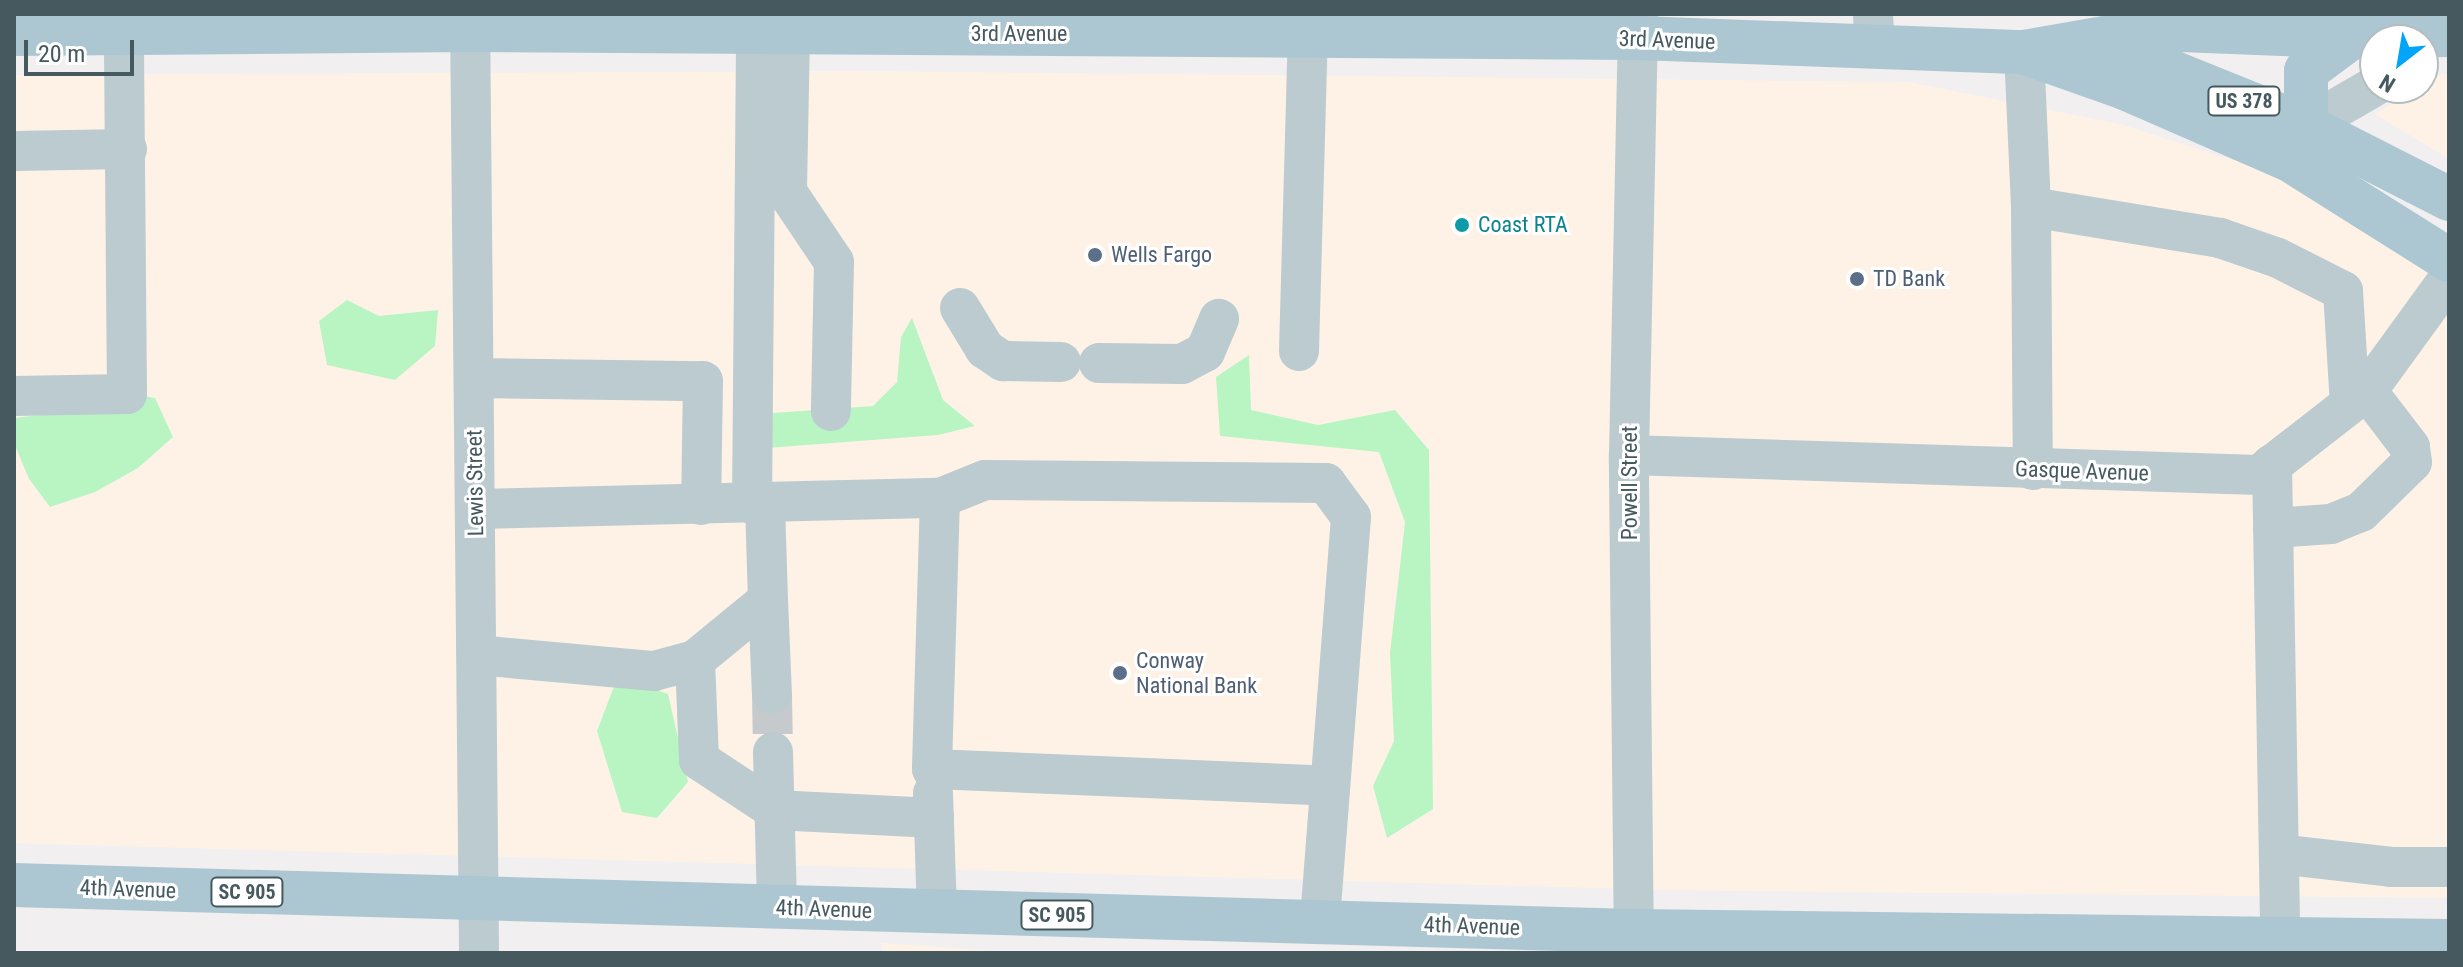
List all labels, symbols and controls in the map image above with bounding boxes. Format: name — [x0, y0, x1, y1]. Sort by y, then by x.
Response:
street label: 3rd Avenue — [971, 21, 1067, 47]
scale bar — [28, 24, 138, 74]
north arrow — [2359, 24, 2439, 104]
street label: 3rd Avenue — [1618, 25, 1716, 55]
text: 20 m — [38, 40, 85, 68]
text: N — [2375, 69, 2400, 97]
road number: US 378 — [2206, 85, 2282, 117]
place label: Coast RTA — [1478, 212, 1568, 238]
marker: Coast RTA — [1453, 216, 1471, 234]
place label: Wells Fargo — [1111, 242, 1212, 268]
marker: Wells Fargo — [1086, 246, 1104, 264]
place label: TD Bank — [1873, 266, 1945, 292]
marker: TD Bank — [1848, 270, 1866, 288]
street label: Powell Street — [1617, 426, 1643, 540]
street label: Lewis Street — [461, 429, 489, 537]
street label: Gasque Avenue — [2015, 455, 2149, 487]
place label: Conway National Bank — [1136, 647, 1257, 698]
marker: Conway National Bank — [1111, 664, 1129, 682]
street label: 4th Avenue — [79, 874, 177, 904]
road number: SC 905 — [209, 876, 285, 908]
street label: 4th Avenue — [775, 894, 873, 924]
road number: SC 905 — [1019, 899, 1095, 931]
street label: 4th Avenue — [1423, 911, 1521, 941]

